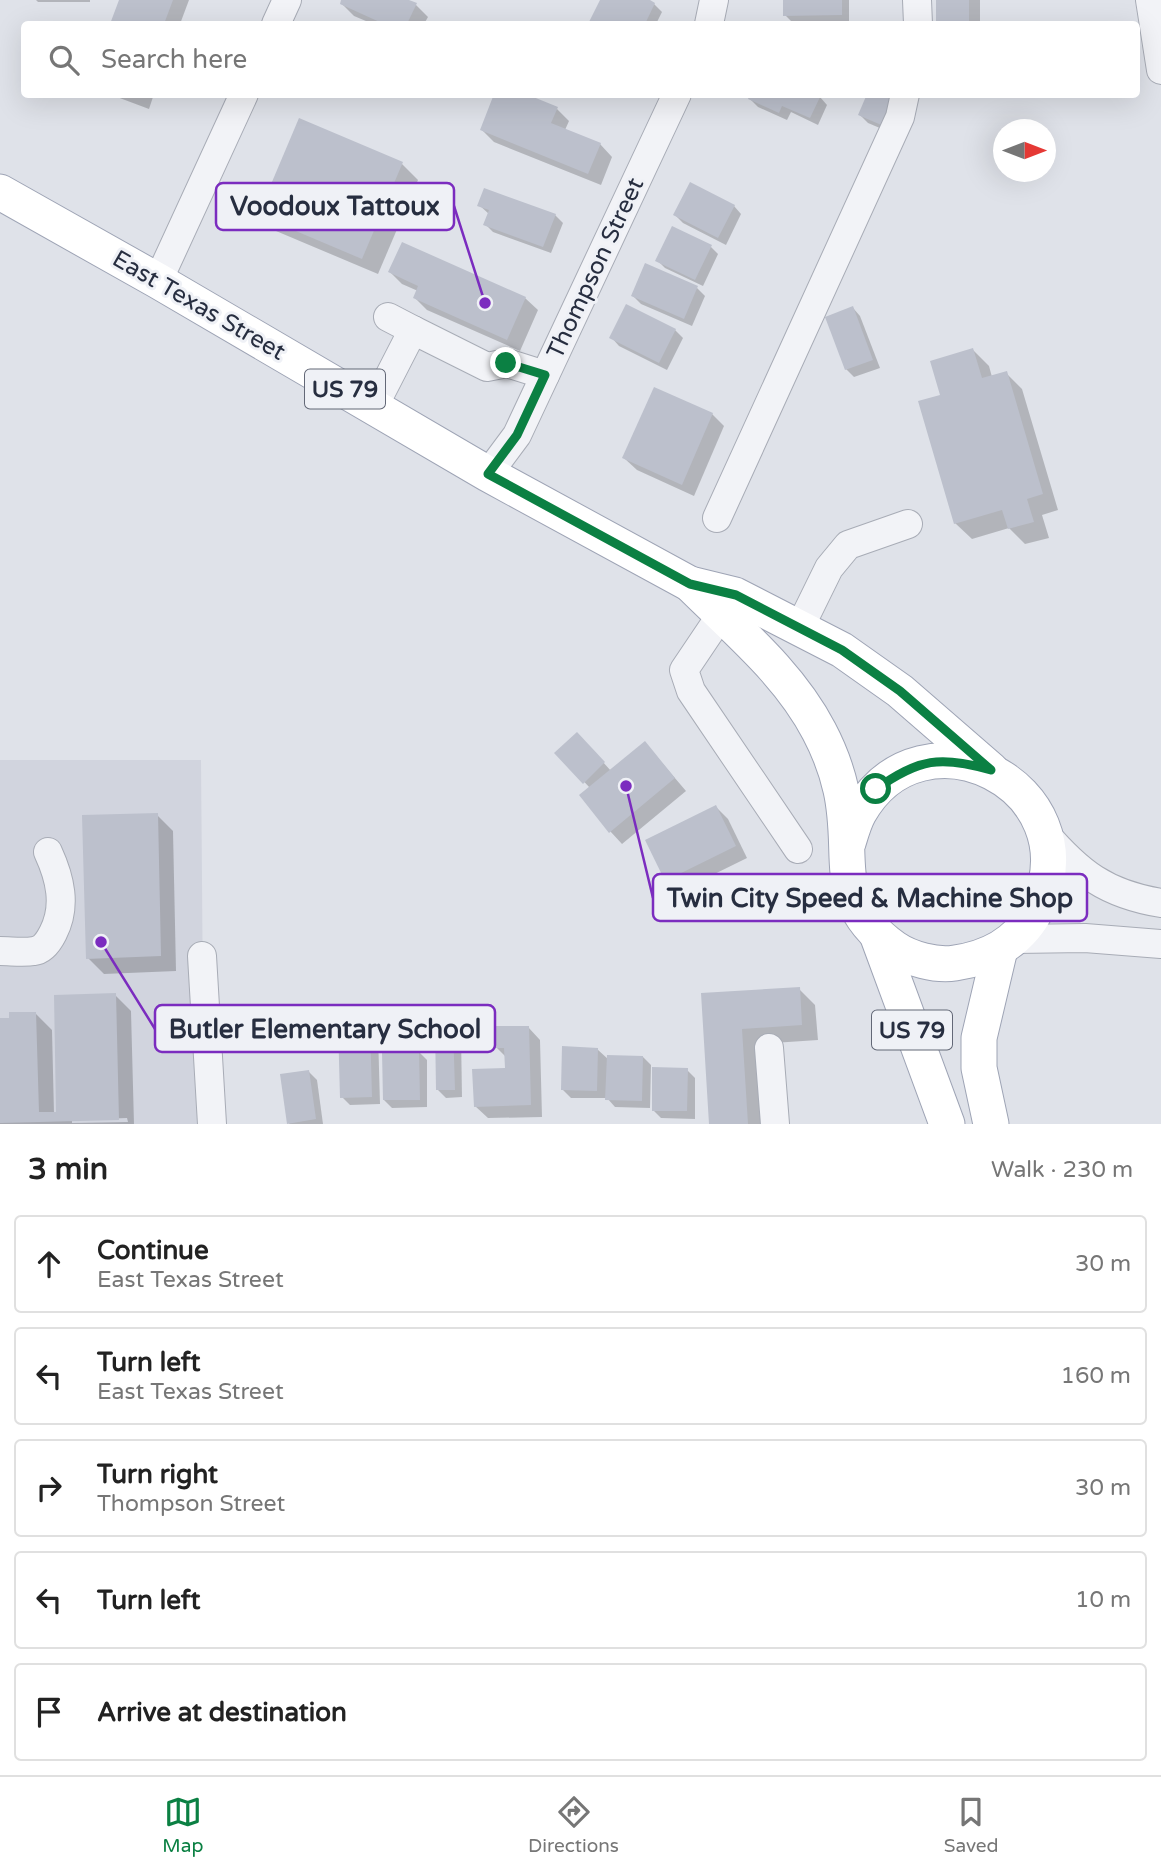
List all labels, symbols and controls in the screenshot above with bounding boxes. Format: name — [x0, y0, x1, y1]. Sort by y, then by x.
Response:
search box — [21, 21, 1140, 98]
icon: search — [45, 41, 83, 79]
text: Search here — [101, 44, 247, 75]
north arrow — [993, 119, 1056, 182]
street label: Thompson Street — [541, 173, 650, 363]
callout: Voodoux Tattoux — [216, 183, 454, 230]
text: Voodoux Tattoux — [230, 191, 440, 222]
street label: East Texas Street — [107, 244, 290, 367]
route end — [490, 347, 521, 378]
road number: US 79 — [305, 370, 385, 408]
route start — [860, 773, 891, 804]
callout: Twin City Speed & Machine Shop — [653, 874, 1087, 921]
text: Twin City Speed & Machine Shop — [666, 883, 1073, 914]
callout: Butler Elementary School — [155, 1005, 495, 1052]
road number: US 79 — [872, 1010, 952, 1050]
text: Butler Elementary School — [169, 1014, 481, 1045]
text: 3 min — [28, 1151, 108, 1188]
text: Walk · 230 m — [991, 1156, 1133, 1184]
text: Continue — [97, 1235, 209, 1266]
icon: ahead — [30, 1245, 68, 1283]
text: 30 m — [1075, 1250, 1131, 1278]
text: East Texas Street — [97, 1266, 284, 1294]
text: Turn left — [97, 1347, 200, 1378]
icon: left — [30, 1357, 68, 1395]
text: 160 m — [1061, 1362, 1131, 1390]
text: East Texas Street — [97, 1378, 284, 1406]
text: Turn right — [97, 1459, 218, 1490]
icon: right — [30, 1469, 68, 1507]
text: 30 m — [1075, 1474, 1131, 1502]
text: Thompson Street — [97, 1490, 285, 1518]
icon: left — [30, 1581, 68, 1619]
text: Turn left — [97, 1585, 200, 1616]
text: 10 m — [1075, 1586, 1131, 1614]
icon: arrive — [30, 1693, 68, 1731]
text: Arrive at destination — [97, 1697, 347, 1728]
tab: Map — [162, 1793, 203, 1857]
tab: Directions — [528, 1793, 619, 1857]
tab: Saved — [944, 1793, 999, 1857]

